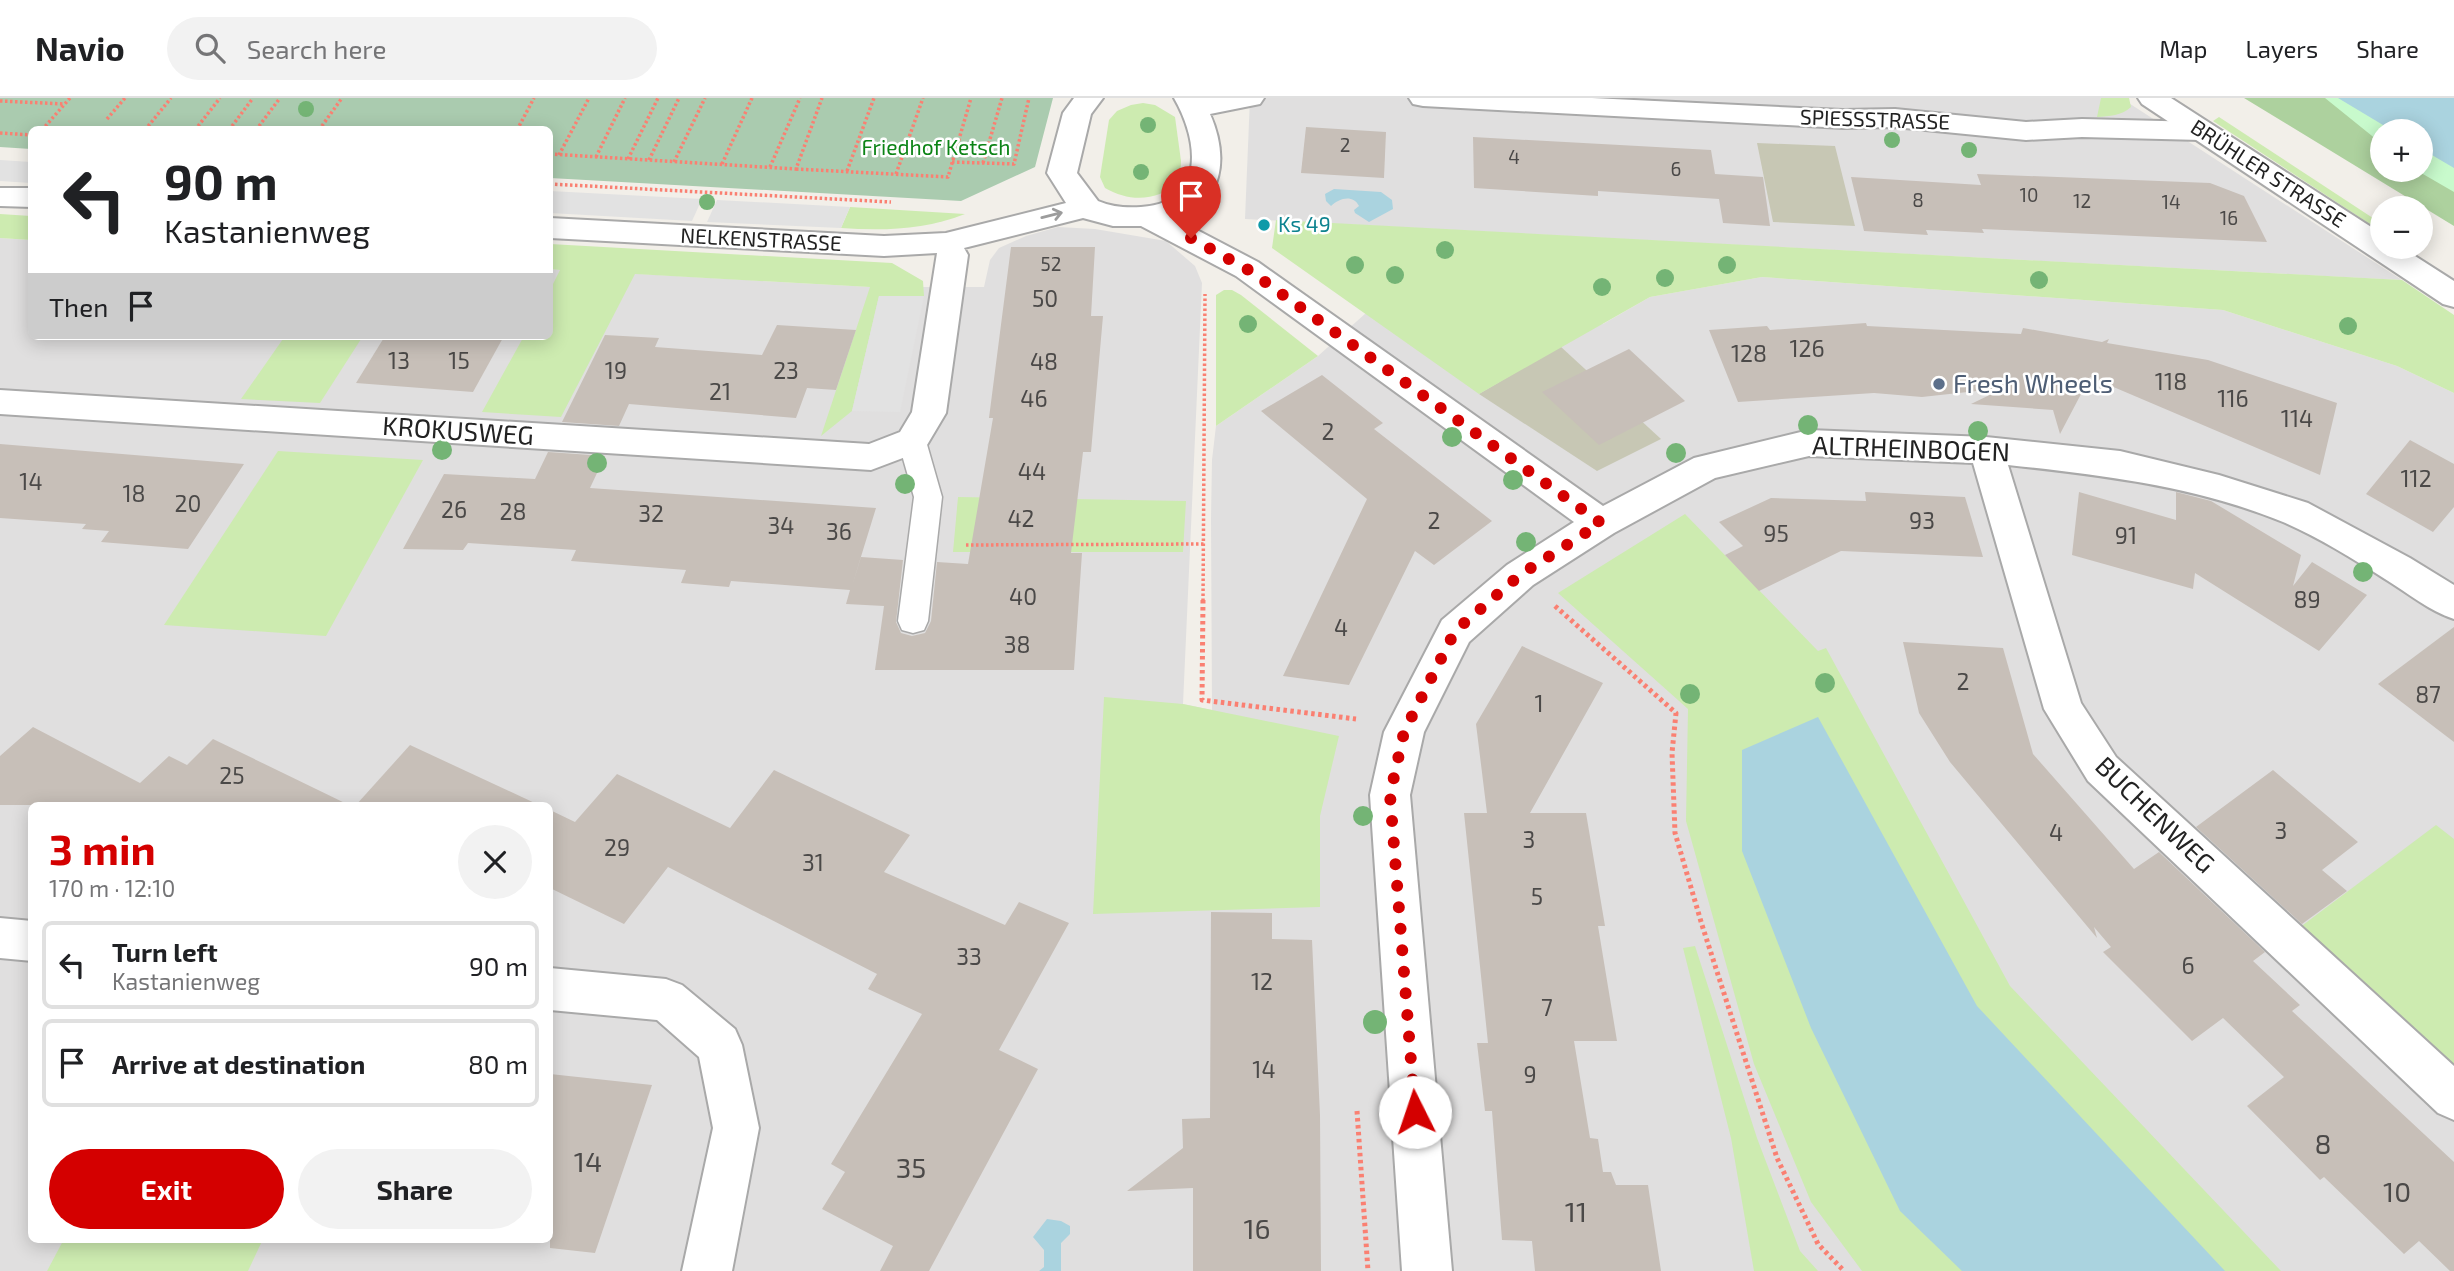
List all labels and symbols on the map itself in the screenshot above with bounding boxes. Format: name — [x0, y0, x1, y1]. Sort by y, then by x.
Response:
street label: SPIESSSTRASSE — [1799, 103, 1951, 134]
street label: BRÜHLER STRASSE — [2187, 113, 2351, 232]
house number: 2 — [1340, 133, 1350, 156]
park label: Friedhof Ketsch — [862, 134, 1010, 159]
house number: 4 — [1508, 145, 1520, 168]
house number: 6 — [1671, 157, 1681, 180]
pin — [1161, 166, 1221, 238]
house number: 10 — [2019, 183, 2039, 206]
house number: 8 — [1912, 188, 1924, 211]
house number: 12 — [2073, 189, 2091, 212]
house number: 14 — [2161, 190, 2181, 213]
house number: 16 — [2220, 206, 2238, 229]
one-way arrow — [1040, 208, 1063, 221]
place label: Ks 49 — [1278, 211, 1331, 236]
marker: Ks 49 — [1256, 217, 1272, 233]
street label: NELKENSTRASSE — [680, 222, 842, 255]
house number: 52 — [1041, 252, 1061, 275]
house number: 50 — [1032, 284, 1058, 312]
house number: 126 — [1789, 334, 1825, 362]
house number: 128 — [1731, 339, 1767, 367]
house number: 13 — [388, 346, 410, 374]
house number: 15 — [448, 346, 470, 374]
house number: 48 — [1030, 347, 1058, 375]
house number: 19 — [605, 356, 627, 384]
house number: 23 — [773, 356, 799, 384]
place label: Fresh Wheels — [1953, 367, 2113, 398]
house number: 118 — [2155, 367, 2187, 395]
marker: Fresh Wheels — [1931, 376, 1947, 392]
house number: 21 — [709, 377, 731, 405]
house number: 46 — [1020, 384, 1048, 412]
house number: 116 — [2217, 384, 2249, 412]
house number: 114 — [2281, 404, 2313, 432]
street label: KROKUSWEG — [381, 409, 535, 450]
house number: 2 — [1322, 417, 1334, 445]
street label: ALTRHEINBOGEN — [1812, 429, 2010, 466]
house number: 44 — [1018, 457, 1046, 485]
house number: 112 — [2400, 464, 2432, 492]
house number: 14 — [19, 467, 43, 495]
house number: 18 — [122, 479, 146, 507]
house number: 20 — [175, 489, 201, 517]
house number: 26 — [441, 495, 467, 523]
house number: 28 — [500, 497, 526, 525]
house number: 32 — [638, 499, 664, 527]
house number: 42 — [1007, 504, 1035, 532]
house number: 2 — [1428, 506, 1440, 534]
house number: 93 — [1909, 506, 1935, 534]
house number: 34 — [768, 511, 794, 539]
house number: 36 — [826, 517, 852, 545]
house number: 95 — [1763, 519, 1789, 547]
house number: 91 — [2115, 521, 2137, 549]
house number: 40 — [1009, 582, 1037, 610]
house number: 89 — [2293, 585, 2321, 613]
house number: 4 — [1334, 613, 1348, 641]
house number: 38 — [1004, 630, 1030, 658]
house number: 2 — [1957, 667, 1969, 695]
house number: 87 — [2415, 680, 2441, 708]
house number: 1 — [1534, 689, 1544, 717]
street label: BUCHENWEG — [2090, 749, 2222, 879]
house number: 25 — [219, 761, 245, 789]
house number: 3 — [2275, 816, 2287, 844]
house number: 4 — [2049, 818, 2063, 846]
house number: 3 — [1523, 825, 1535, 853]
house number: 29 — [604, 833, 630, 861]
house number: 31 — [802, 848, 824, 876]
house number: 5 — [1531, 882, 1543, 910]
house number: 33 — [956, 942, 982, 970]
house number: 6 — [2181, 951, 2195, 979]
house number: 12 — [1251, 967, 1273, 995]
house number: 7 — [1541, 993, 1553, 1021]
house number: 14 — [1252, 1055, 1276, 1083]
house number: 9 — [1523, 1060, 1537, 1088]
position arrow — [1378, 1075, 1452, 1149]
house number: 8 — [2315, 1126, 2332, 1160]
house number: 14 — [574, 1144, 602, 1178]
house number: 35 — [896, 1150, 926, 1184]
house number: 10 — [2383, 1174, 2411, 1208]
house number: 11 — [1565, 1194, 1587, 1228]
house number: 16 — [1243, 1211, 1271, 1245]

